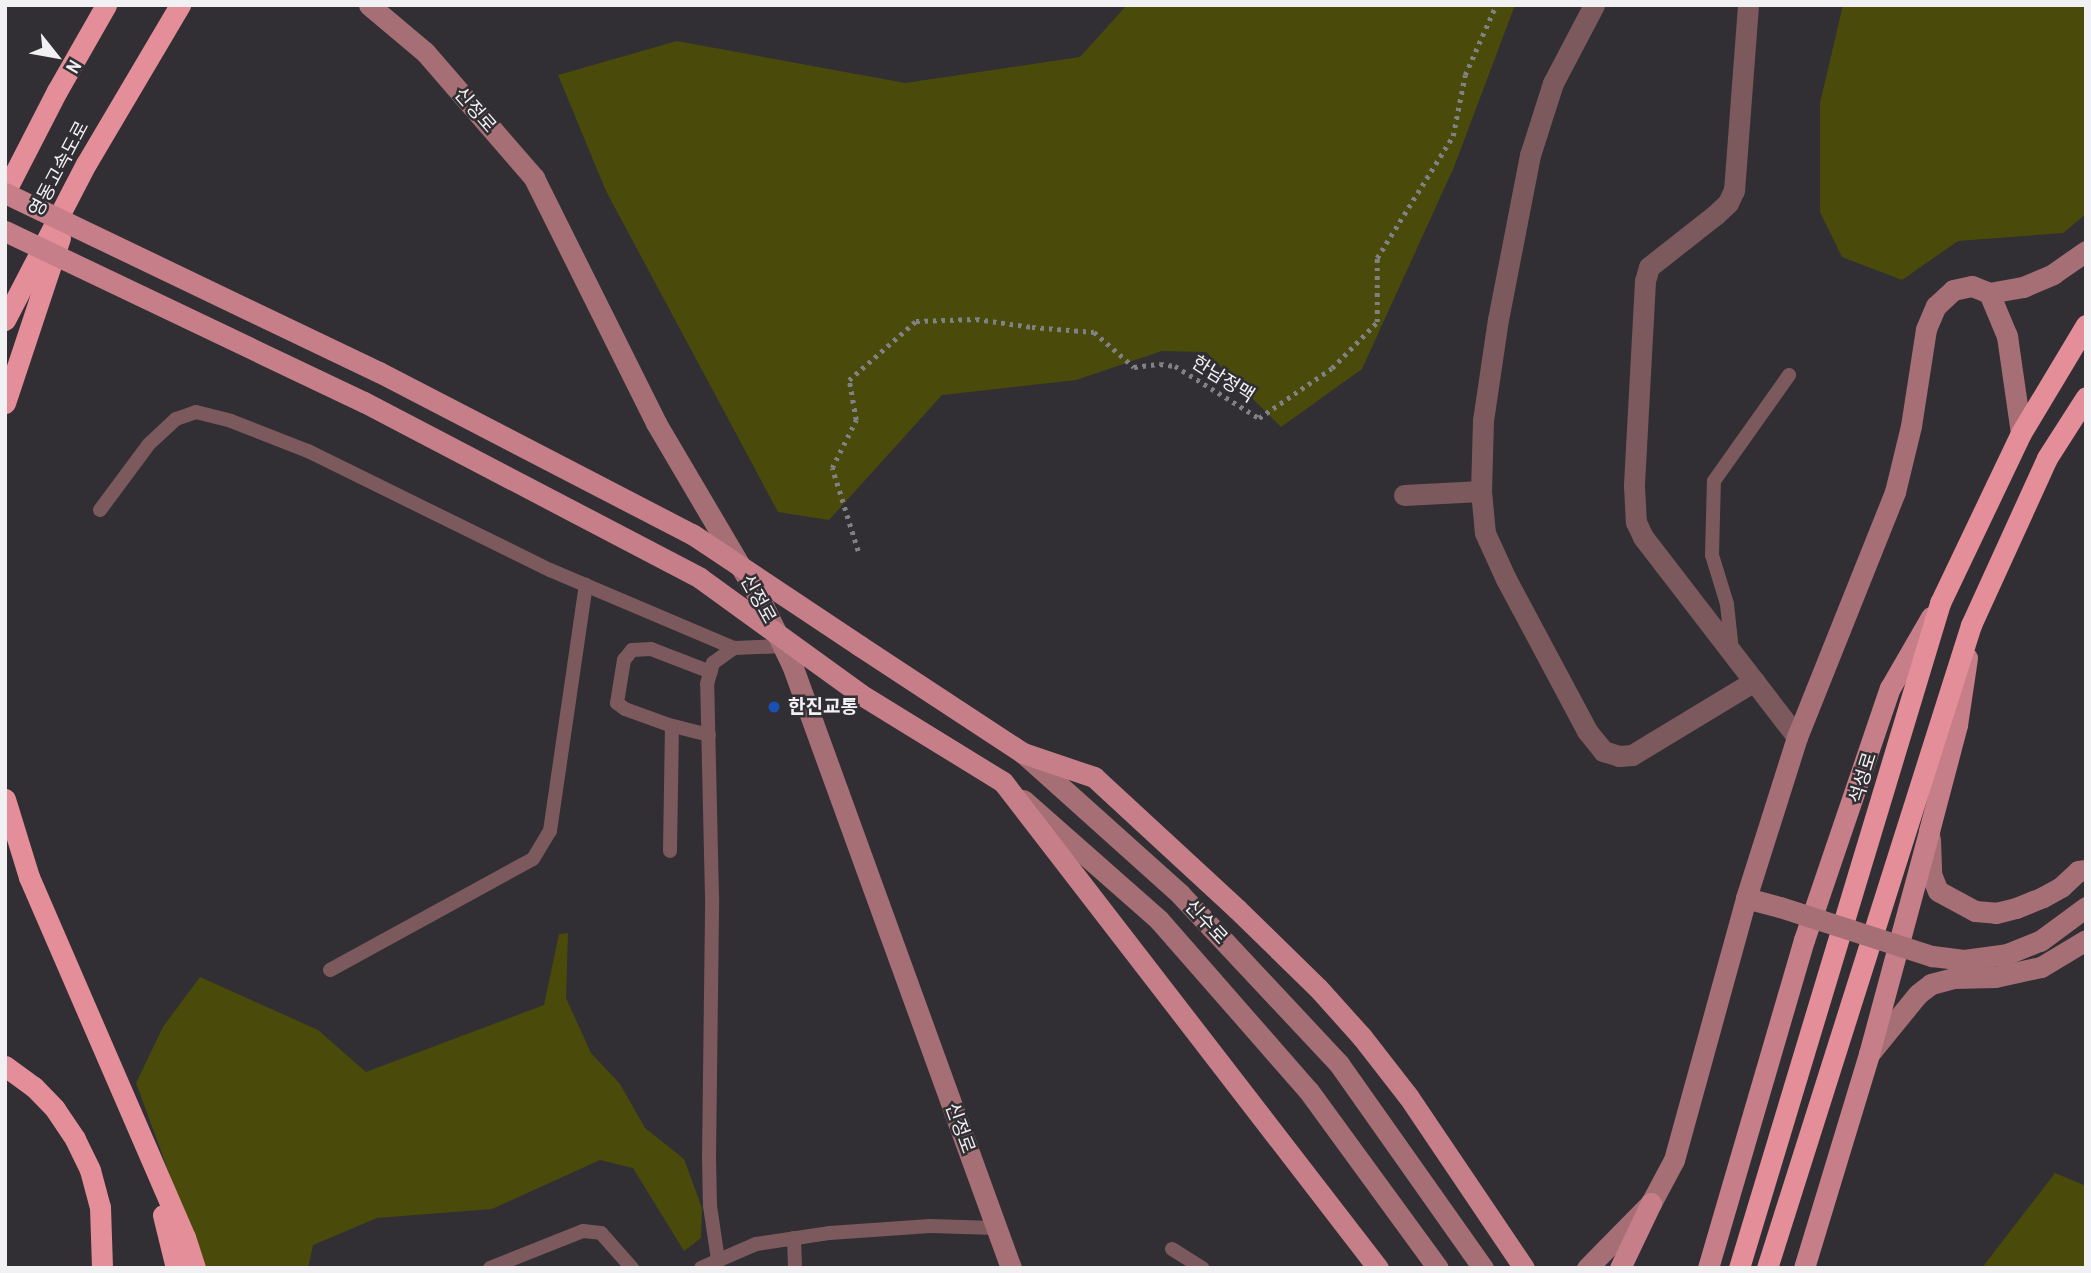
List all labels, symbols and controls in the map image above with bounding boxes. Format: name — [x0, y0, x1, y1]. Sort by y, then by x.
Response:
north arrow — [21, 21, 91, 91]
text: N — [60, 55, 88, 78]
street label: 신정로 — [449, 83, 501, 137]
street label: 영동고속도로 — [24, 117, 94, 221]
street label: 한남정맥 — [1187, 351, 1259, 407]
street label: 신정로 — [735, 571, 781, 627]
place label: 한진교통 — [788, 696, 858, 718]
marker: 한진교통 — [766, 699, 782, 715]
street label: 석성로 — [1844, 750, 1882, 806]
street label: 신수로 — [1180, 895, 1232, 949]
street label: 신정로 — [940, 1099, 980, 1157]

